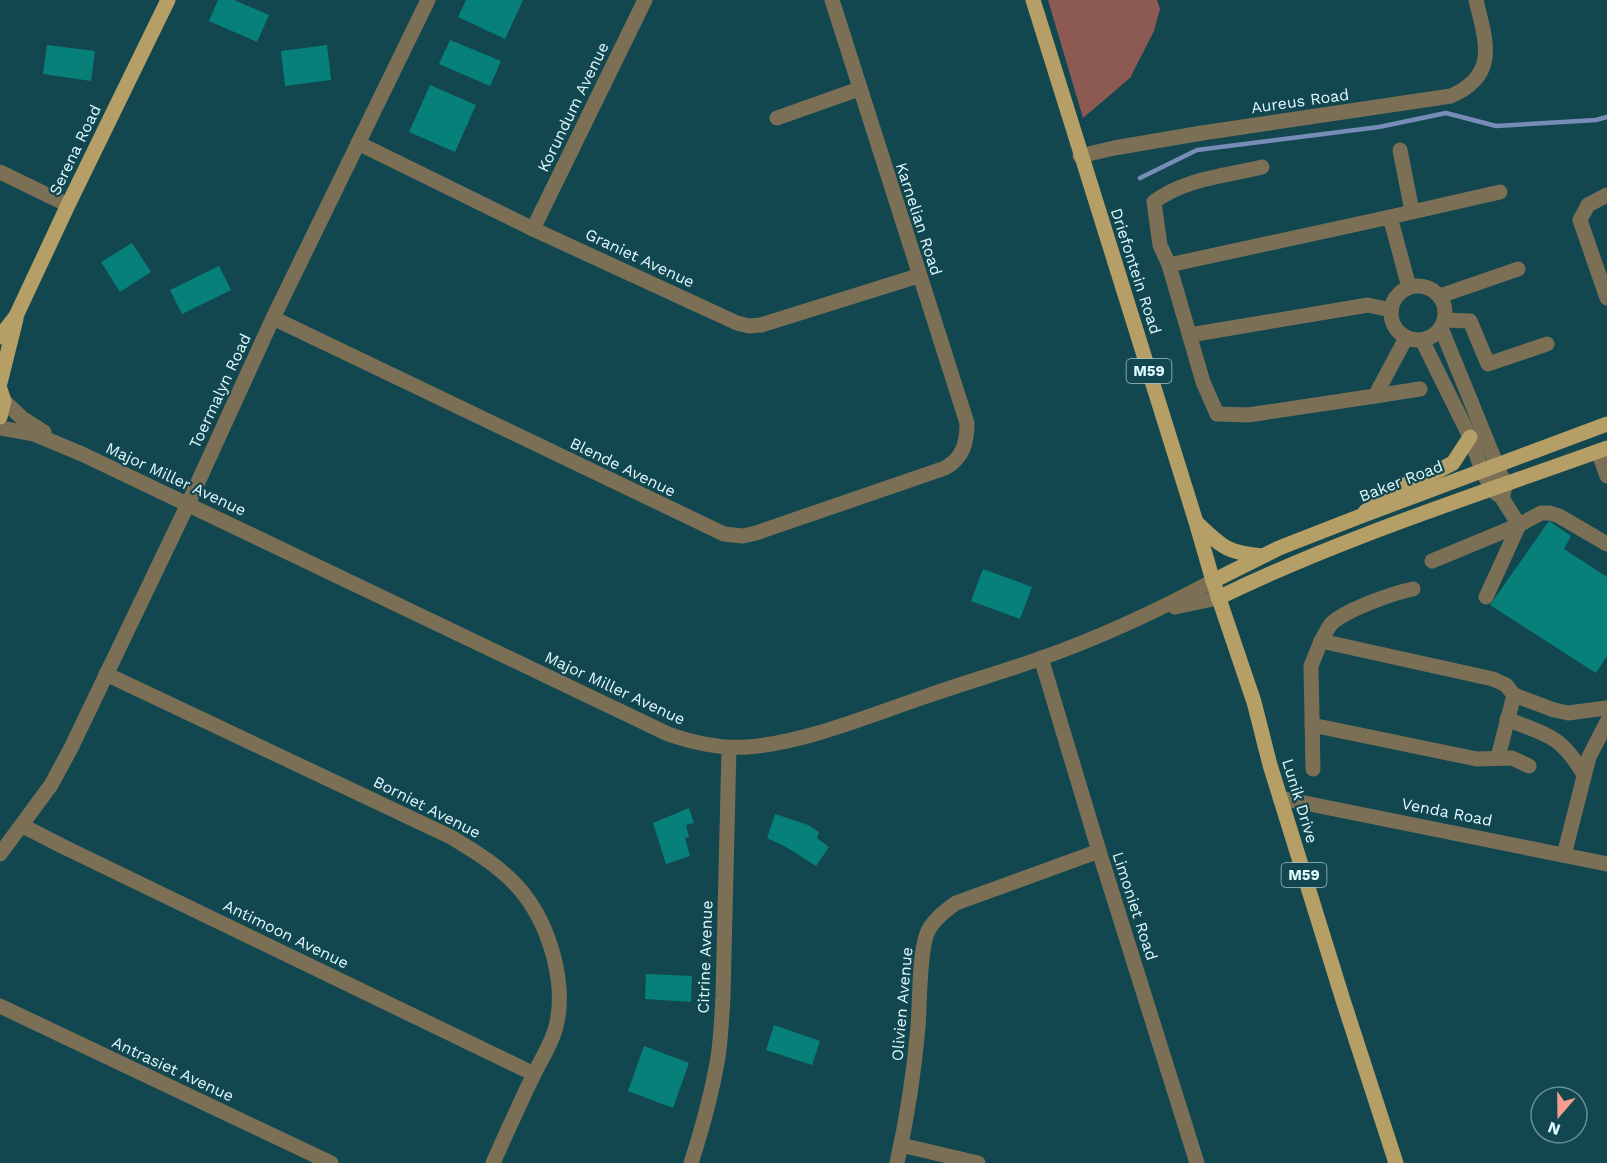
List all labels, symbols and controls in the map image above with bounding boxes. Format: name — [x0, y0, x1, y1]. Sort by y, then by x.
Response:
street label: Korundum Avenue — [533, 39, 613, 175]
street label: Aureus Road — [1250, 85, 1350, 117]
street label: Serena Road — [45, 102, 105, 198]
street label: Karnelian Road — [892, 160, 946, 278]
street label: Driefontein Road — [1107, 206, 1165, 336]
street label: Graniet Avenue — [582, 224, 698, 292]
street label: Toermalyn Road — [185, 330, 255, 452]
road number: M59 — [1126, 359, 1172, 383]
street label: Blende Avenue — [567, 433, 679, 501]
street label: Major Miller Avenue — [103, 438, 249, 520]
street label: Baker Road — [1356, 456, 1446, 506]
street label: Major Miller Avenue — [542, 647, 688, 729]
street label: Lunik Drive — [1278, 756, 1322, 846]
street label: Borniet Avenue — [370, 772, 484, 842]
street label: Venda Road — [1400, 794, 1494, 830]
street label: Limoniet Road — [1108, 849, 1162, 963]
road number: M59 — [1282, 863, 1326, 887]
street label: Antimoon Avenue — [220, 895, 352, 973]
street label: Citrine Avenue — [694, 900, 716, 1014]
street label: Olivien Avenue — [888, 946, 916, 1062]
street label: Antrasiet Avenue — [109, 1032, 237, 1106]
north arrow — [1529, 1085, 1589, 1145]
text: N — [1545, 1118, 1563, 1140]

